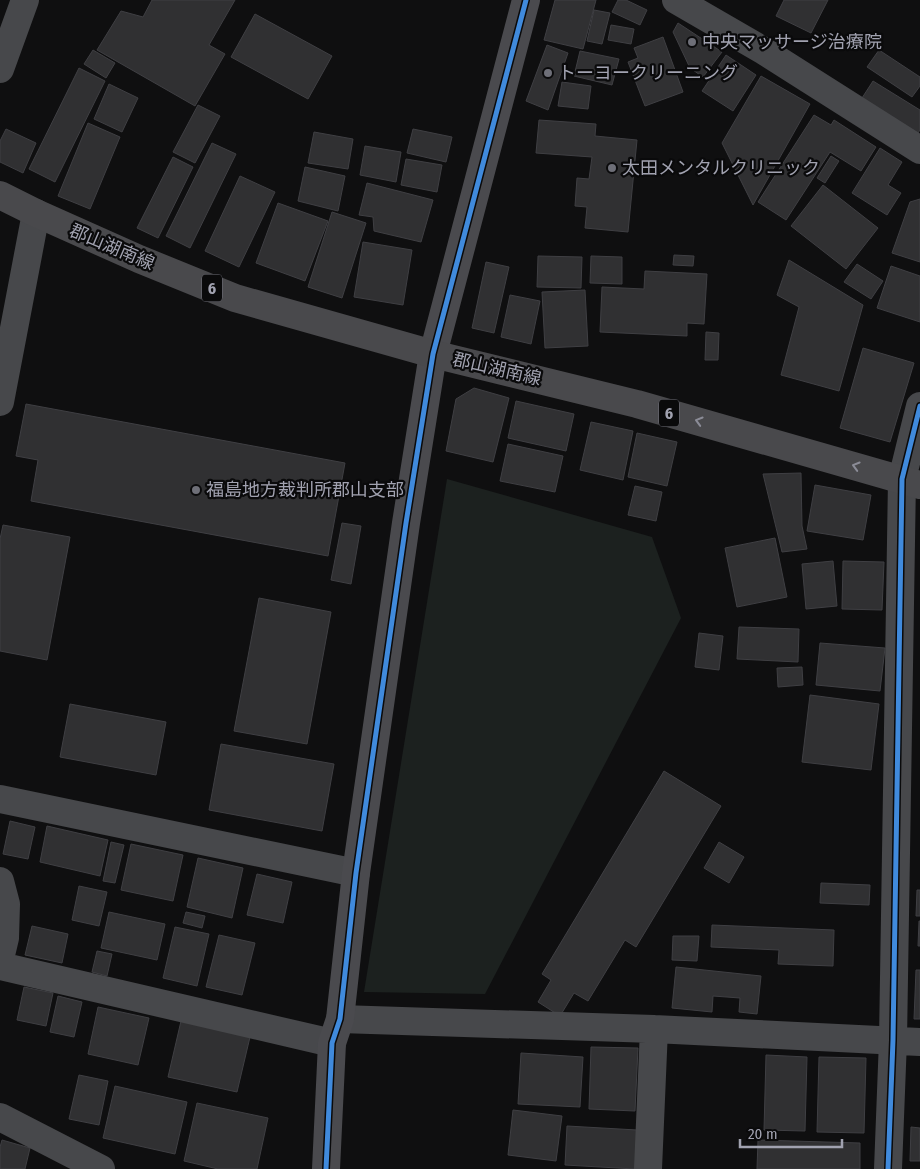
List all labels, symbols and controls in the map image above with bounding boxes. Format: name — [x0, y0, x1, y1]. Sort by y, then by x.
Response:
place label: 中央マッサージ治療院 — [702, 31, 882, 53]
marker: 中央マッサージ治療院 — [686, 36, 698, 48]
place label: トーヨークリーニング — [558, 62, 738, 84]
marker: トーヨークリーニング — [542, 67, 554, 79]
place label: 太田メンタルクリニック — [622, 157, 820, 179]
marker: 太田メンタルクリニック — [606, 162, 618, 174]
street label: 郡山湖南線 — [66, 219, 158, 275]
road number: 6 — [202, 274, 222, 302]
street label: 郡山湖南線 — [451, 348, 543, 390]
road number: 6 — [659, 399, 679, 426]
one-way arrow — [696, 417, 704, 427]
one-way arrow — [852, 461, 860, 471]
place label: 福島地方裁判所郡山支部 — [206, 479, 404, 501]
marker: 福島地方裁判所郡山支部 — [190, 484, 202, 496]
scale bar — [740, 1116, 842, 1148]
text: 20 m — [748, 1125, 778, 1143]

